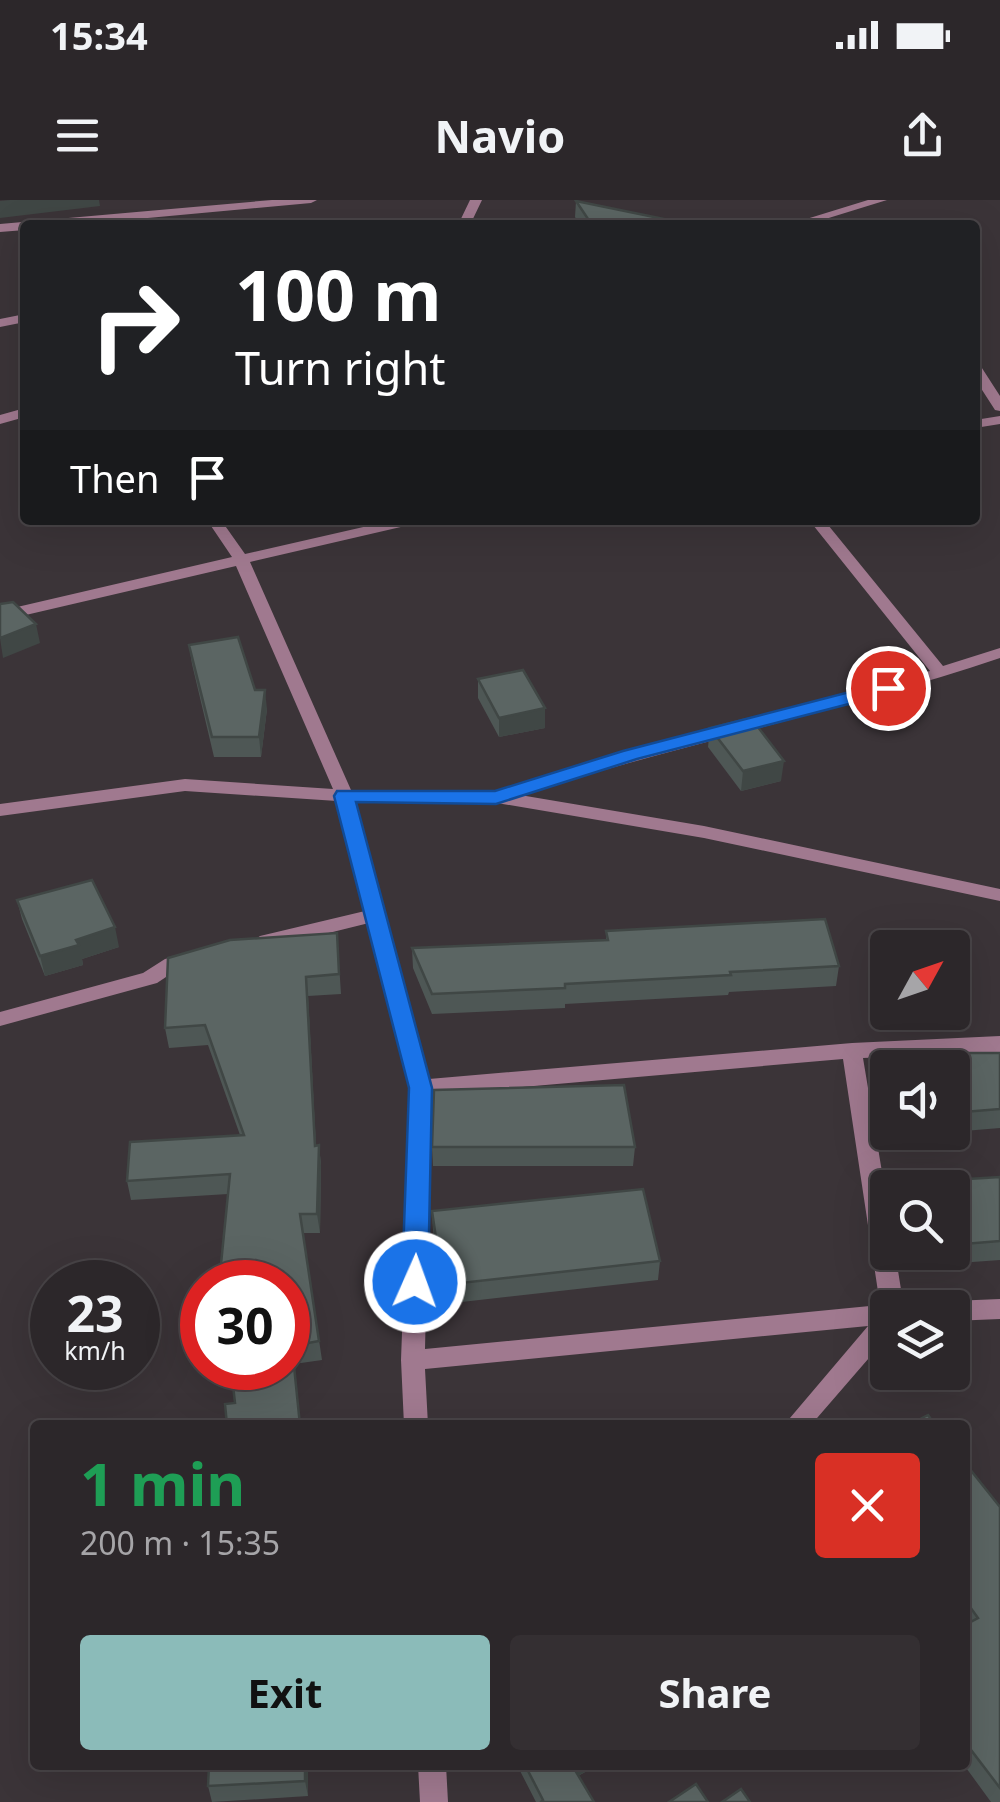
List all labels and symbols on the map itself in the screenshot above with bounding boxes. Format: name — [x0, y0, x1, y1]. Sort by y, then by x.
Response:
pin — [846, 646, 931, 731]
north arrow — [870, 930, 970, 1030]
position arrow — [363, 1230, 467, 1334]
speed limit sign: 30 — [180, 1260, 310, 1390]

